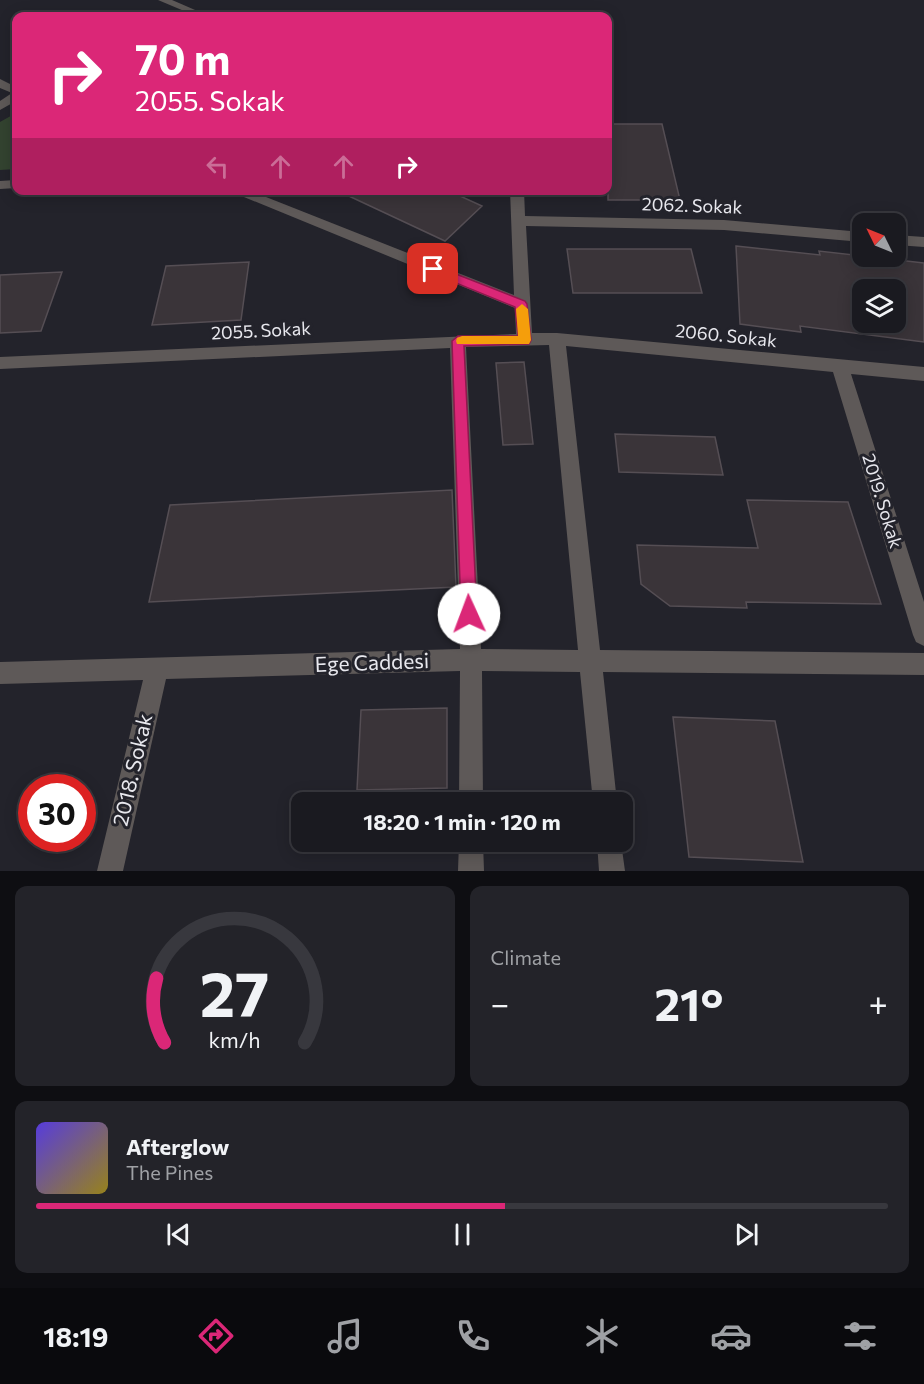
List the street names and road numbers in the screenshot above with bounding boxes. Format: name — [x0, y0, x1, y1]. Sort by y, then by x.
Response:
street label: 2062. Sokak — [641, 192, 743, 218]
street label: 2055. Sokak — [210, 316, 312, 344]
street label: 2060. Sokak — [674, 319, 778, 351]
street label: 2019. Sokak — [858, 451, 908, 551]
street label: Ege Caddesi — [314, 647, 430, 676]
street label: 2018. Sokak — [107, 711, 157, 828]

